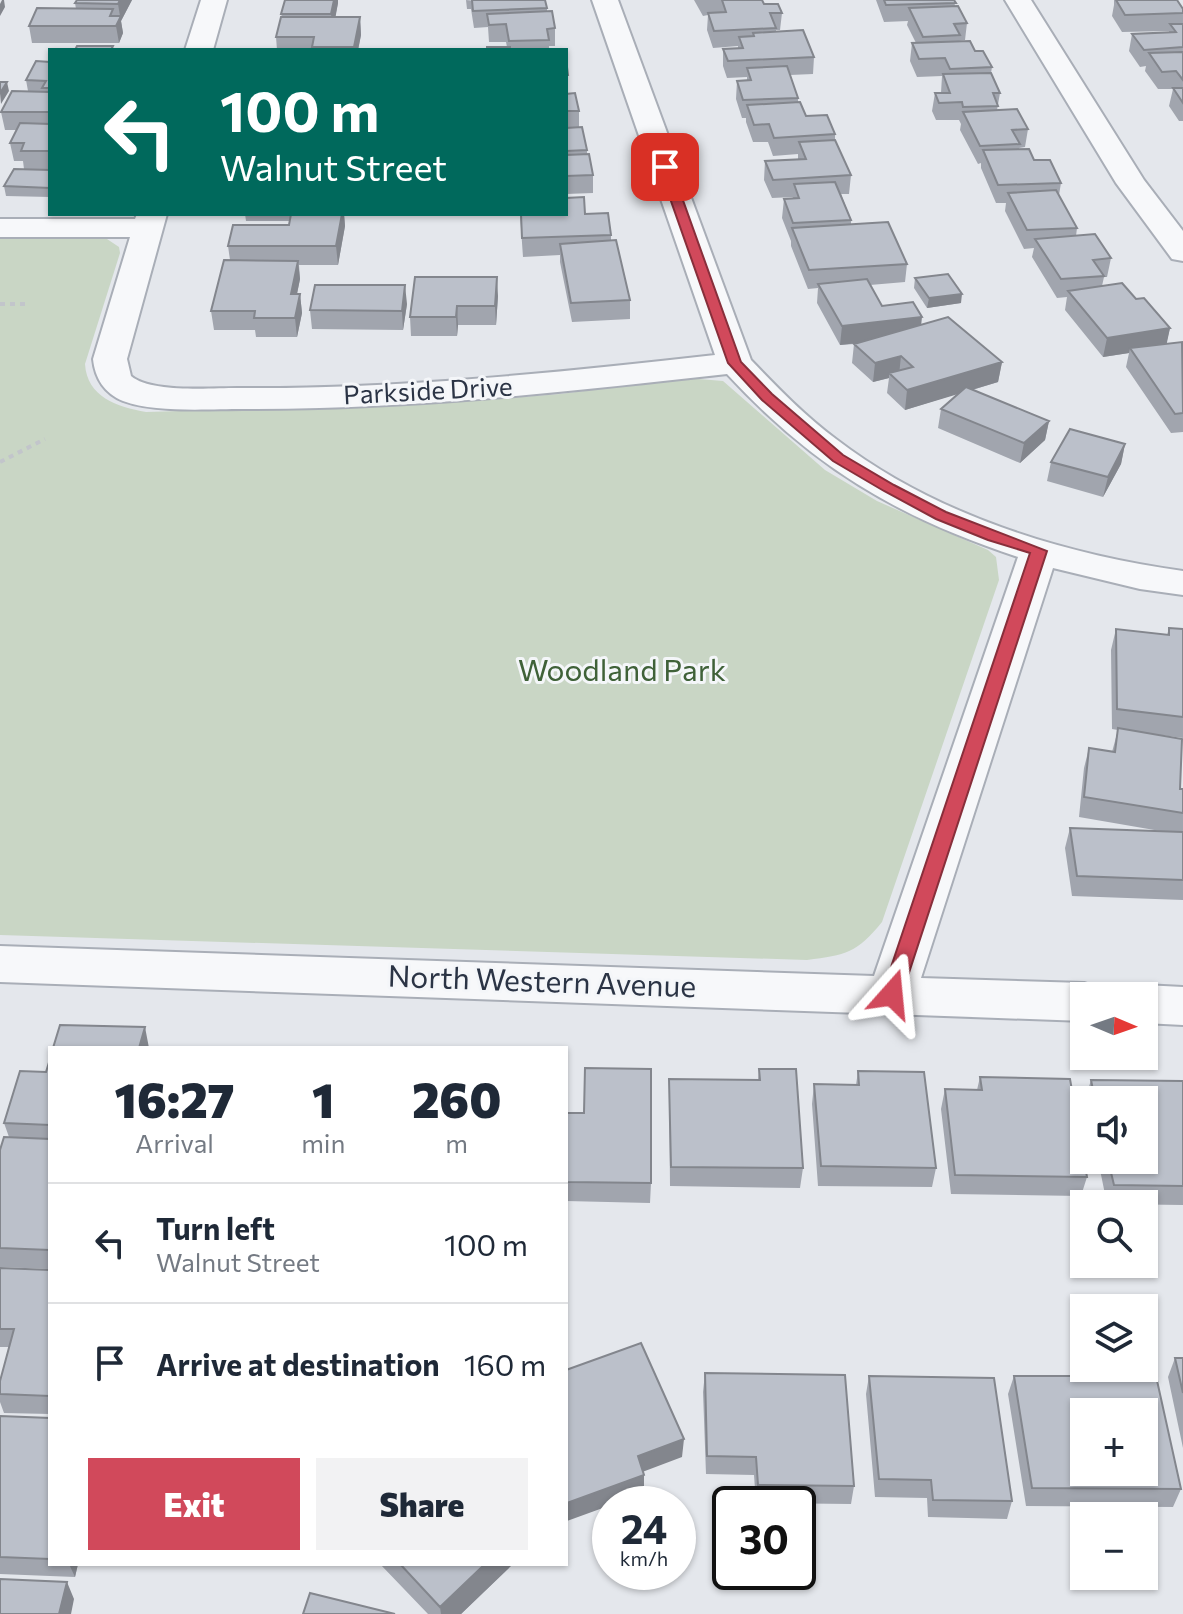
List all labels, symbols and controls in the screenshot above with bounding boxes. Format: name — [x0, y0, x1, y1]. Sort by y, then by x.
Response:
text: 100 m — [220, 75, 379, 144]
icon: left — [88, 80, 192, 184]
pin — [631, 133, 699, 201]
text: Walnut Street — [220, 144, 447, 188]
icon: arrive — [643, 145, 687, 189]
street label: Parkside Drive — [343, 370, 513, 409]
park label: Woodland Park — [518, 650, 726, 687]
position arrow — [850, 952, 934, 1036]
street label: North Western Avenue — [387, 956, 697, 1003]
north arrow — [1070, 982, 1158, 1070]
map controls — [1070, 982, 1158, 1590]
text: 16:27 — [115, 1069, 235, 1128]
text: 1 — [312, 1069, 334, 1128]
text: 260 — [412, 1069, 501, 1128]
button: sound — [1070, 1086, 1158, 1174]
text: Arrival — [135, 1127, 214, 1158]
text: min — [301, 1127, 345, 1158]
text: m — [445, 1127, 468, 1158]
button: search — [1070, 1190, 1158, 1278]
text: Turn left — [156, 1209, 275, 1246]
icon: left — [88, 1221, 132, 1265]
text: 100 m — [444, 1225, 528, 1262]
text: Walnut Street — [156, 1246, 320, 1277]
button: layers — [1070, 1294, 1158, 1382]
icon: arrive — [88, 1341, 132, 1385]
text: Arrive at destination — [156, 1345, 440, 1382]
text: 160 m — [464, 1345, 546, 1382]
button: + — [1070, 1398, 1158, 1486]
button: Exit — [88, 1458, 300, 1550]
button: Share — [316, 1458, 528, 1550]
speed limit sign: 30 — [712, 1486, 816, 1590]
button: − — [1070, 1502, 1158, 1590]
text: 24 — [621, 1503, 667, 1552]
text: km/h — [620, 1546, 668, 1570]

